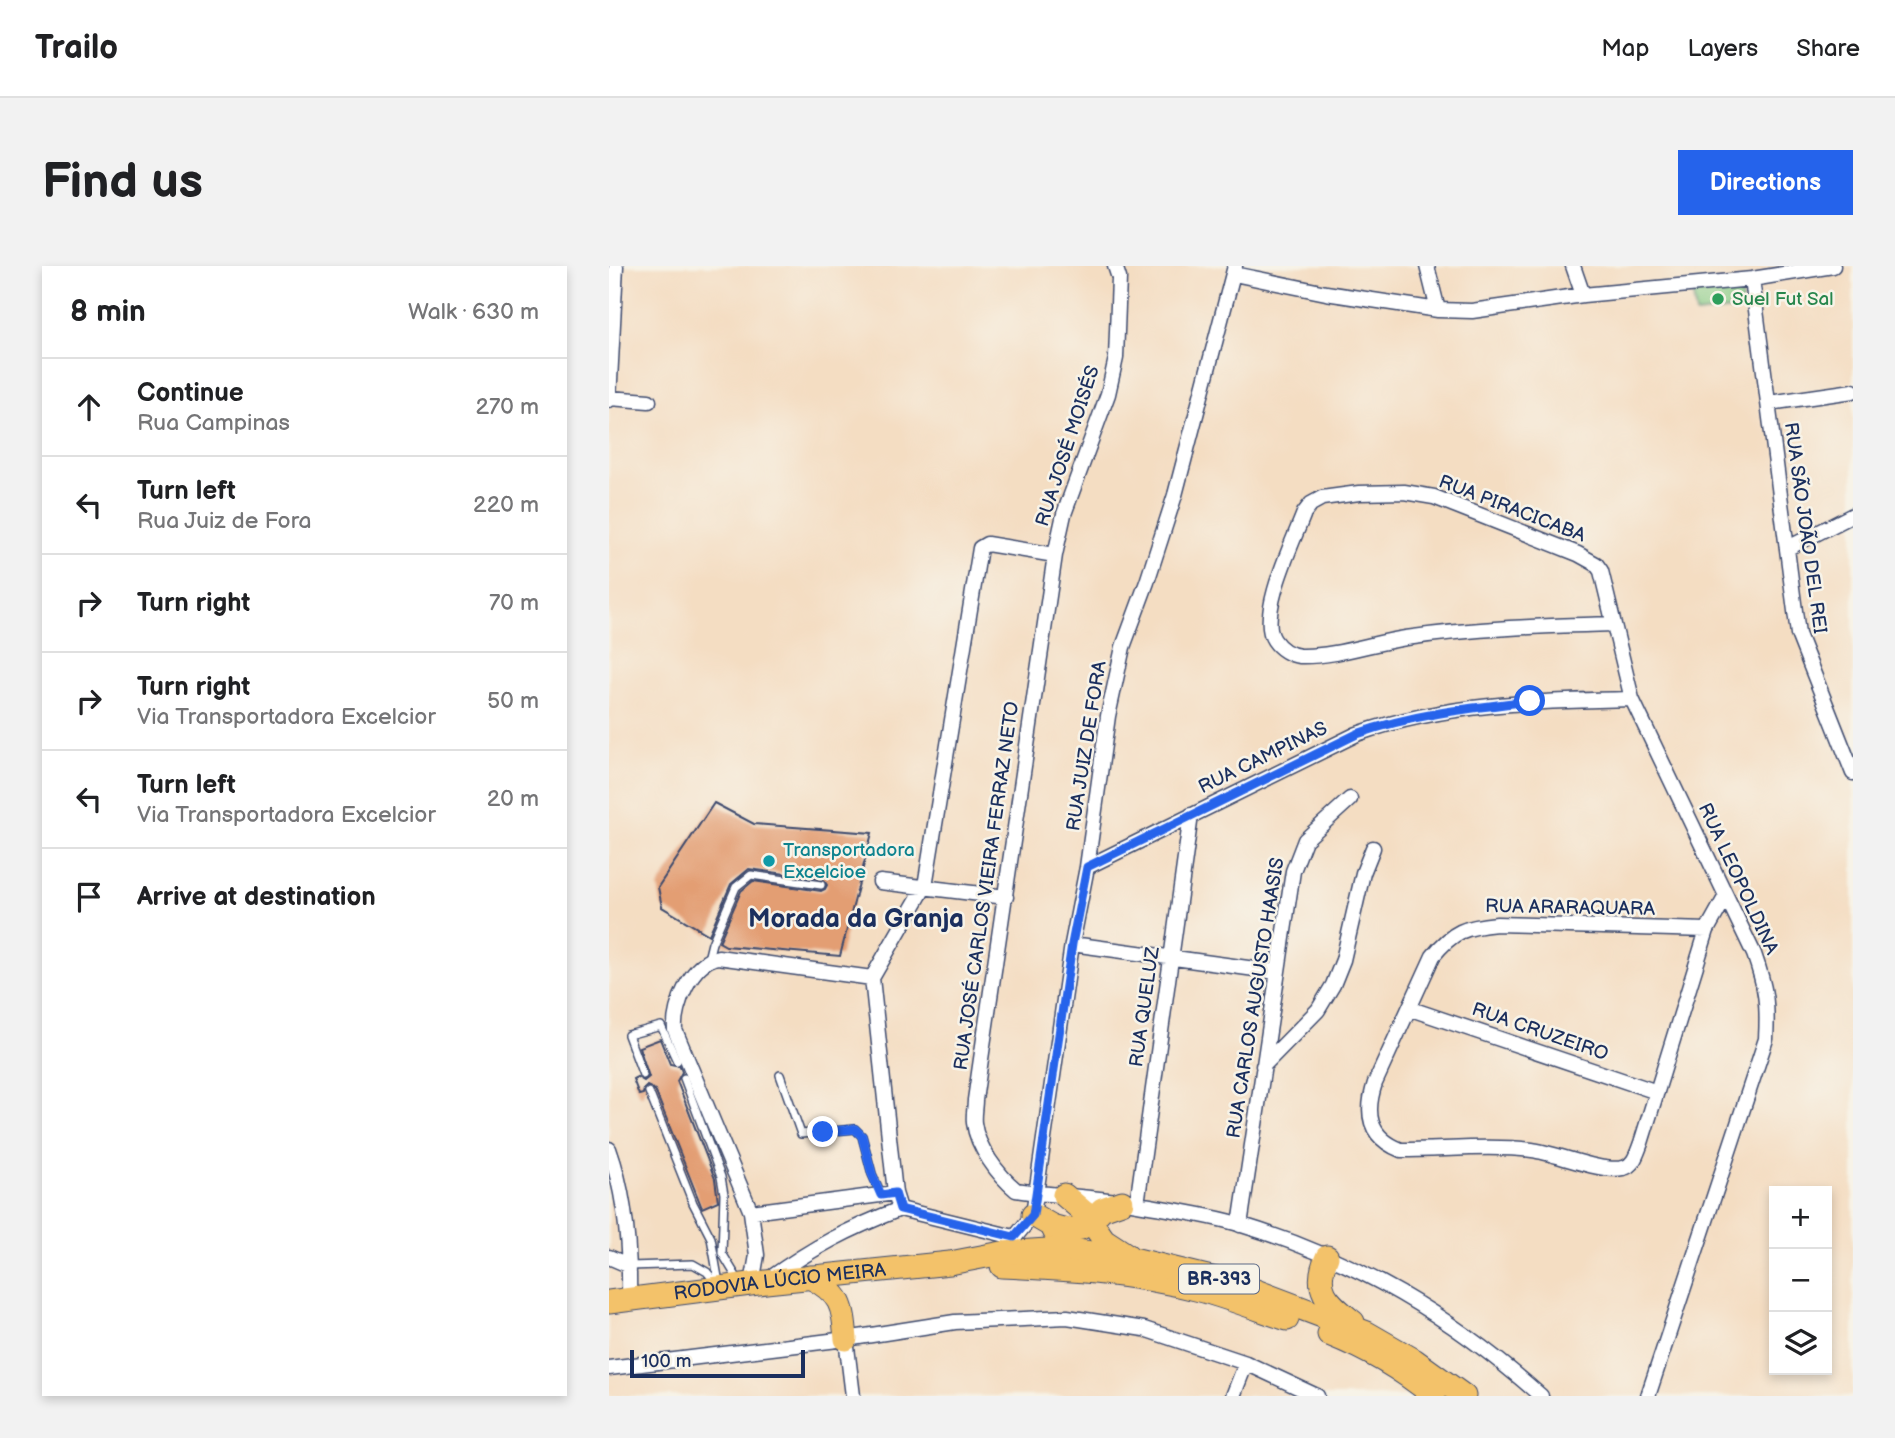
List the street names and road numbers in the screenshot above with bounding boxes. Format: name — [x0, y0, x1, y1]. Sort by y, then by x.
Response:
street label: RUA JOSÉ MOISÉS — [1030, 362, 1105, 529]
street label: RUA SÃO JOÃO DEL REI — [1779, 421, 1831, 635]
street label: RUA PIRACICABA — [1435, 470, 1589, 548]
street label: RUA JUIZ DE FORA — [1062, 659, 1112, 833]
street label: RUA JOSÉ CARLOS VIEIRA FERRAZ NETO — [949, 700, 1024, 1072]
street label: RUA CAMPINAS — [1195, 717, 1331, 799]
street label: RUA LEOPOLDINA — [1693, 800, 1783, 959]
street label: RUA CARLOS AUGUSTO HAASIS — [1222, 856, 1290, 1140]
street label: RUA ARARAQUARA — [1485, 895, 1656, 921]
street label: RUA QUELUZ — [1125, 945, 1165, 1069]
street label: RUA CRUZEIRO — [1469, 998, 1611, 1066]
street label: RODOVIA LÚCIO MEIRA — [672, 1258, 887, 1305]
road number: BR-393 — [1179, 1264, 1259, 1294]

